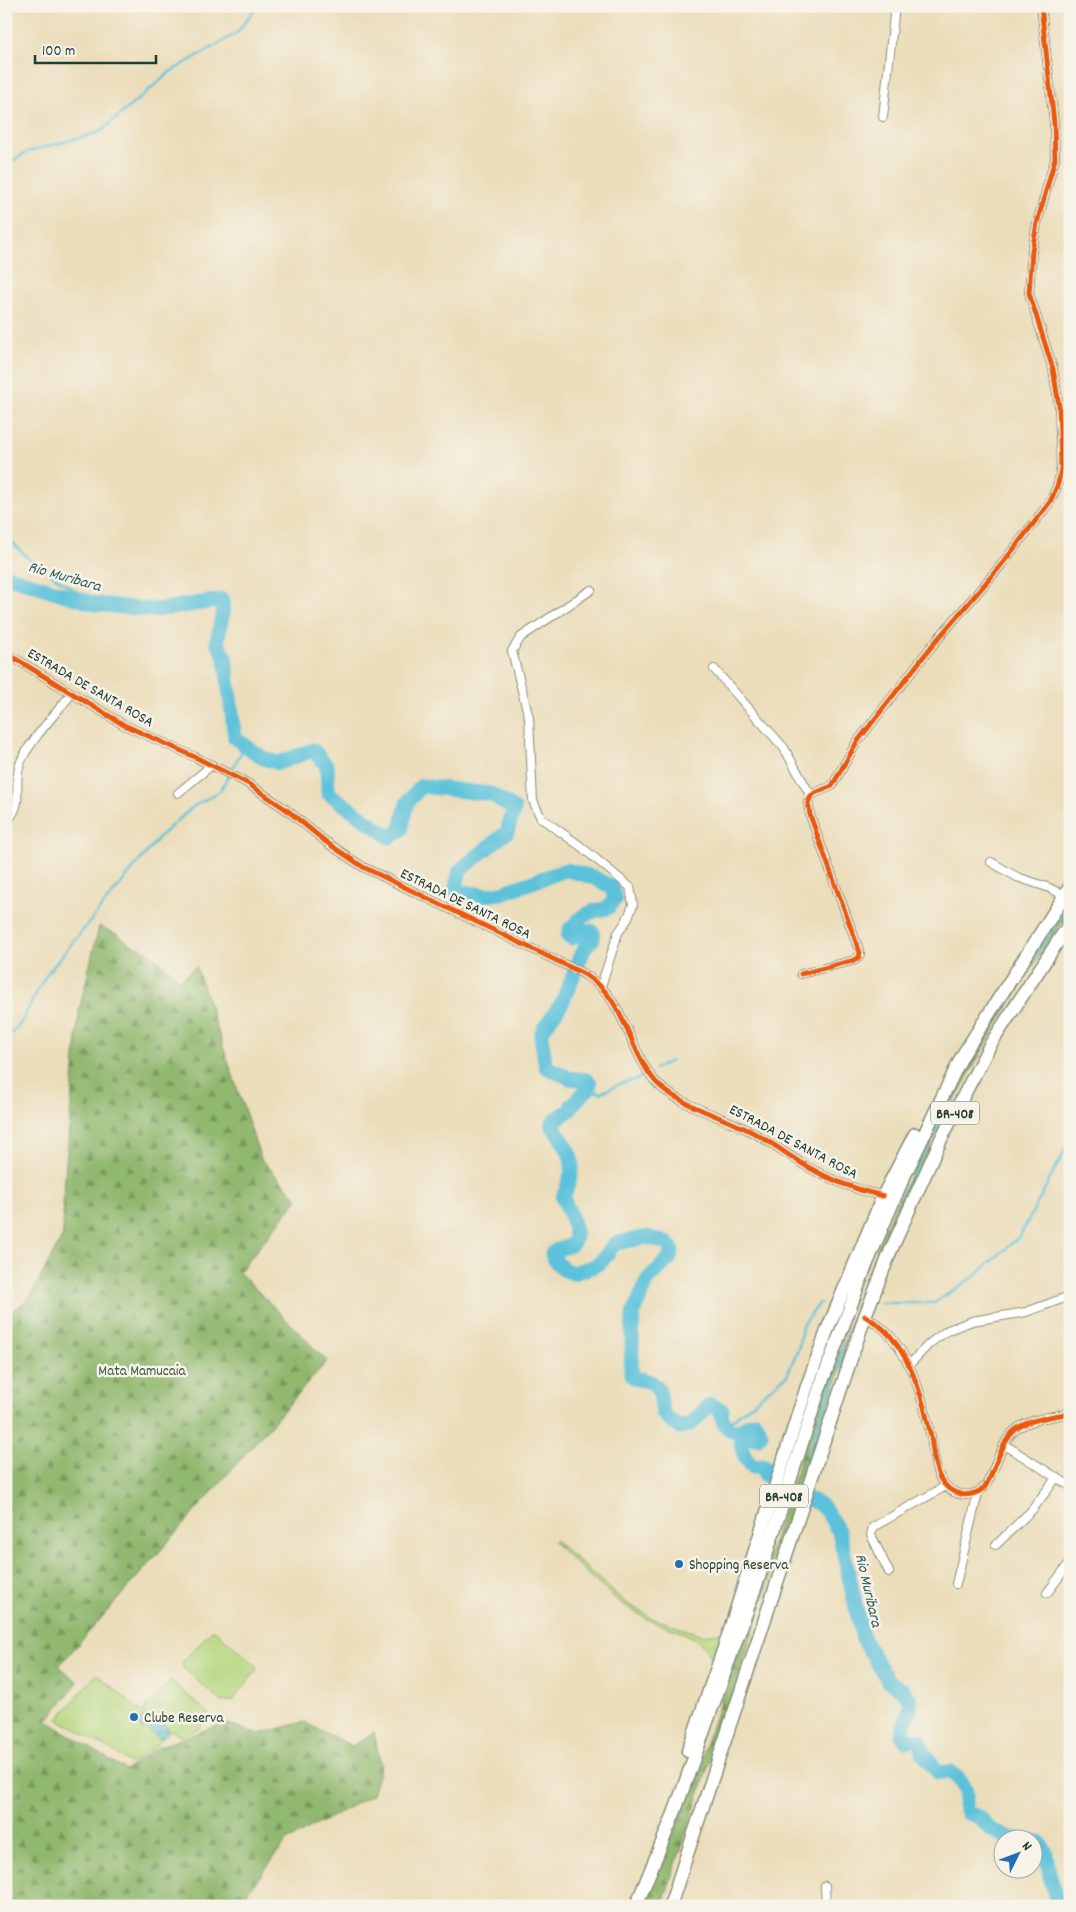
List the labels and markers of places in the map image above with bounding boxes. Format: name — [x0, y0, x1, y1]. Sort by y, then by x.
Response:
place label: Shopping Reserva — [689, 1555, 789, 1577]
marker: Shopping Reserva — [673, 1558, 685, 1570]
place label: Clube Reserva — [144, 1708, 225, 1730]
marker: Clube Reserva — [128, 1711, 140, 1723]

